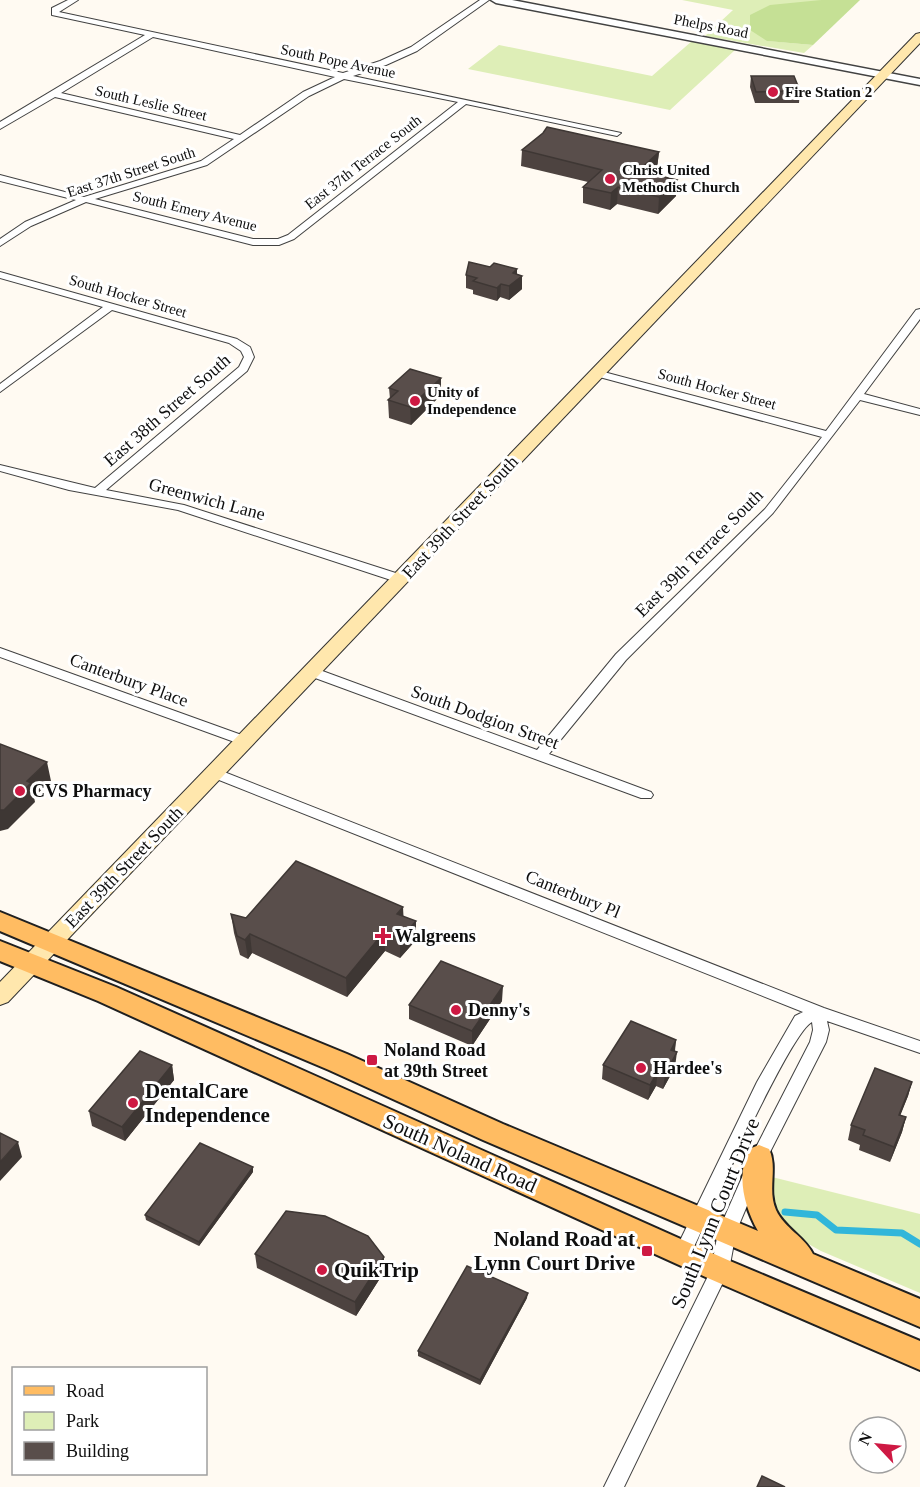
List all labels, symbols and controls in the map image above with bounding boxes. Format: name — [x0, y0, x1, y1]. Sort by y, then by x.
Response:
street label: Phelps Road — [672, 11, 750, 41]
street label: South Pope Avenue — [279, 41, 397, 81]
street label: South Leslie Street — [94, 82, 209, 124]
place label: Fire Station 2 — [785, 84, 872, 100]
marker: Fire Station 2 — [766, 85, 780, 99]
street label: East 37th Terrace South — [302, 111, 425, 212]
street label: East 37th Street South — [65, 144, 198, 200]
place label: Christ United Methodist Church — [622, 162, 740, 195]
marker: Christ United Methodist Church — [603, 172, 617, 186]
street label: South Emery Avenue — [131, 188, 259, 234]
street label: South Hocker Street — [67, 272, 189, 321]
street label: East 38th Street South — [100, 350, 234, 470]
street label: South Hocker Street — [656, 366, 779, 413]
place label: Unity of Independence — [427, 384, 517, 417]
marker: Unity of Independence — [408, 394, 422, 408]
street label: East 39th Street South — [398, 451, 522, 583]
street label: Greenwich Lane — [147, 474, 267, 524]
street label: East 39th Terrace South — [631, 485, 767, 621]
street label: Canterbury Place — [67, 649, 191, 711]
street label: South Dodgion Street — [408, 681, 562, 753]
place label: CVS Pharmacy — [32, 781, 152, 801]
marker: CVS Pharmacy — [13, 784, 27, 798]
street label: East 39th Street South — [61, 802, 187, 932]
street label: Canterbury Pl — [523, 866, 623, 922]
place label: Walgreens — [395, 926, 476, 946]
marker: Walgreens — [376, 929, 390, 943]
place label: Denny's — [468, 1000, 530, 1020]
marker: Denny's — [449, 1003, 463, 1017]
place label: Noland Road at 39th Street — [384, 1040, 488, 1081]
marker: Noland Road at 39th Street — [365, 1053, 379, 1067]
place label: Hardee's — [653, 1058, 722, 1078]
marker: Hardee's — [634, 1061, 648, 1075]
place label: DentalCare Independence — [145, 1079, 270, 1127]
marker: DentalCare Independence — [126, 1096, 140, 1110]
street label: South Noland Road — [379, 1108, 541, 1198]
street label: South Lynn Court Drive — [666, 1114, 764, 1312]
place label: Noland Road at Lynn Court Drive — [474, 1227, 635, 1275]
marker: Noland Road at Lynn Court Drive — [640, 1244, 654, 1258]
place label: QuikTrip — [334, 1258, 419, 1282]
marker: QuikTrip — [315, 1263, 329, 1277]
legend — [12, 1367, 207, 1475]
text: Road — [66, 1381, 104, 1401]
text: Park — [66, 1411, 99, 1431]
north arrow — [848, 1415, 908, 1475]
text: N — [855, 1429, 875, 1448]
text: Building — [66, 1441, 129, 1461]

